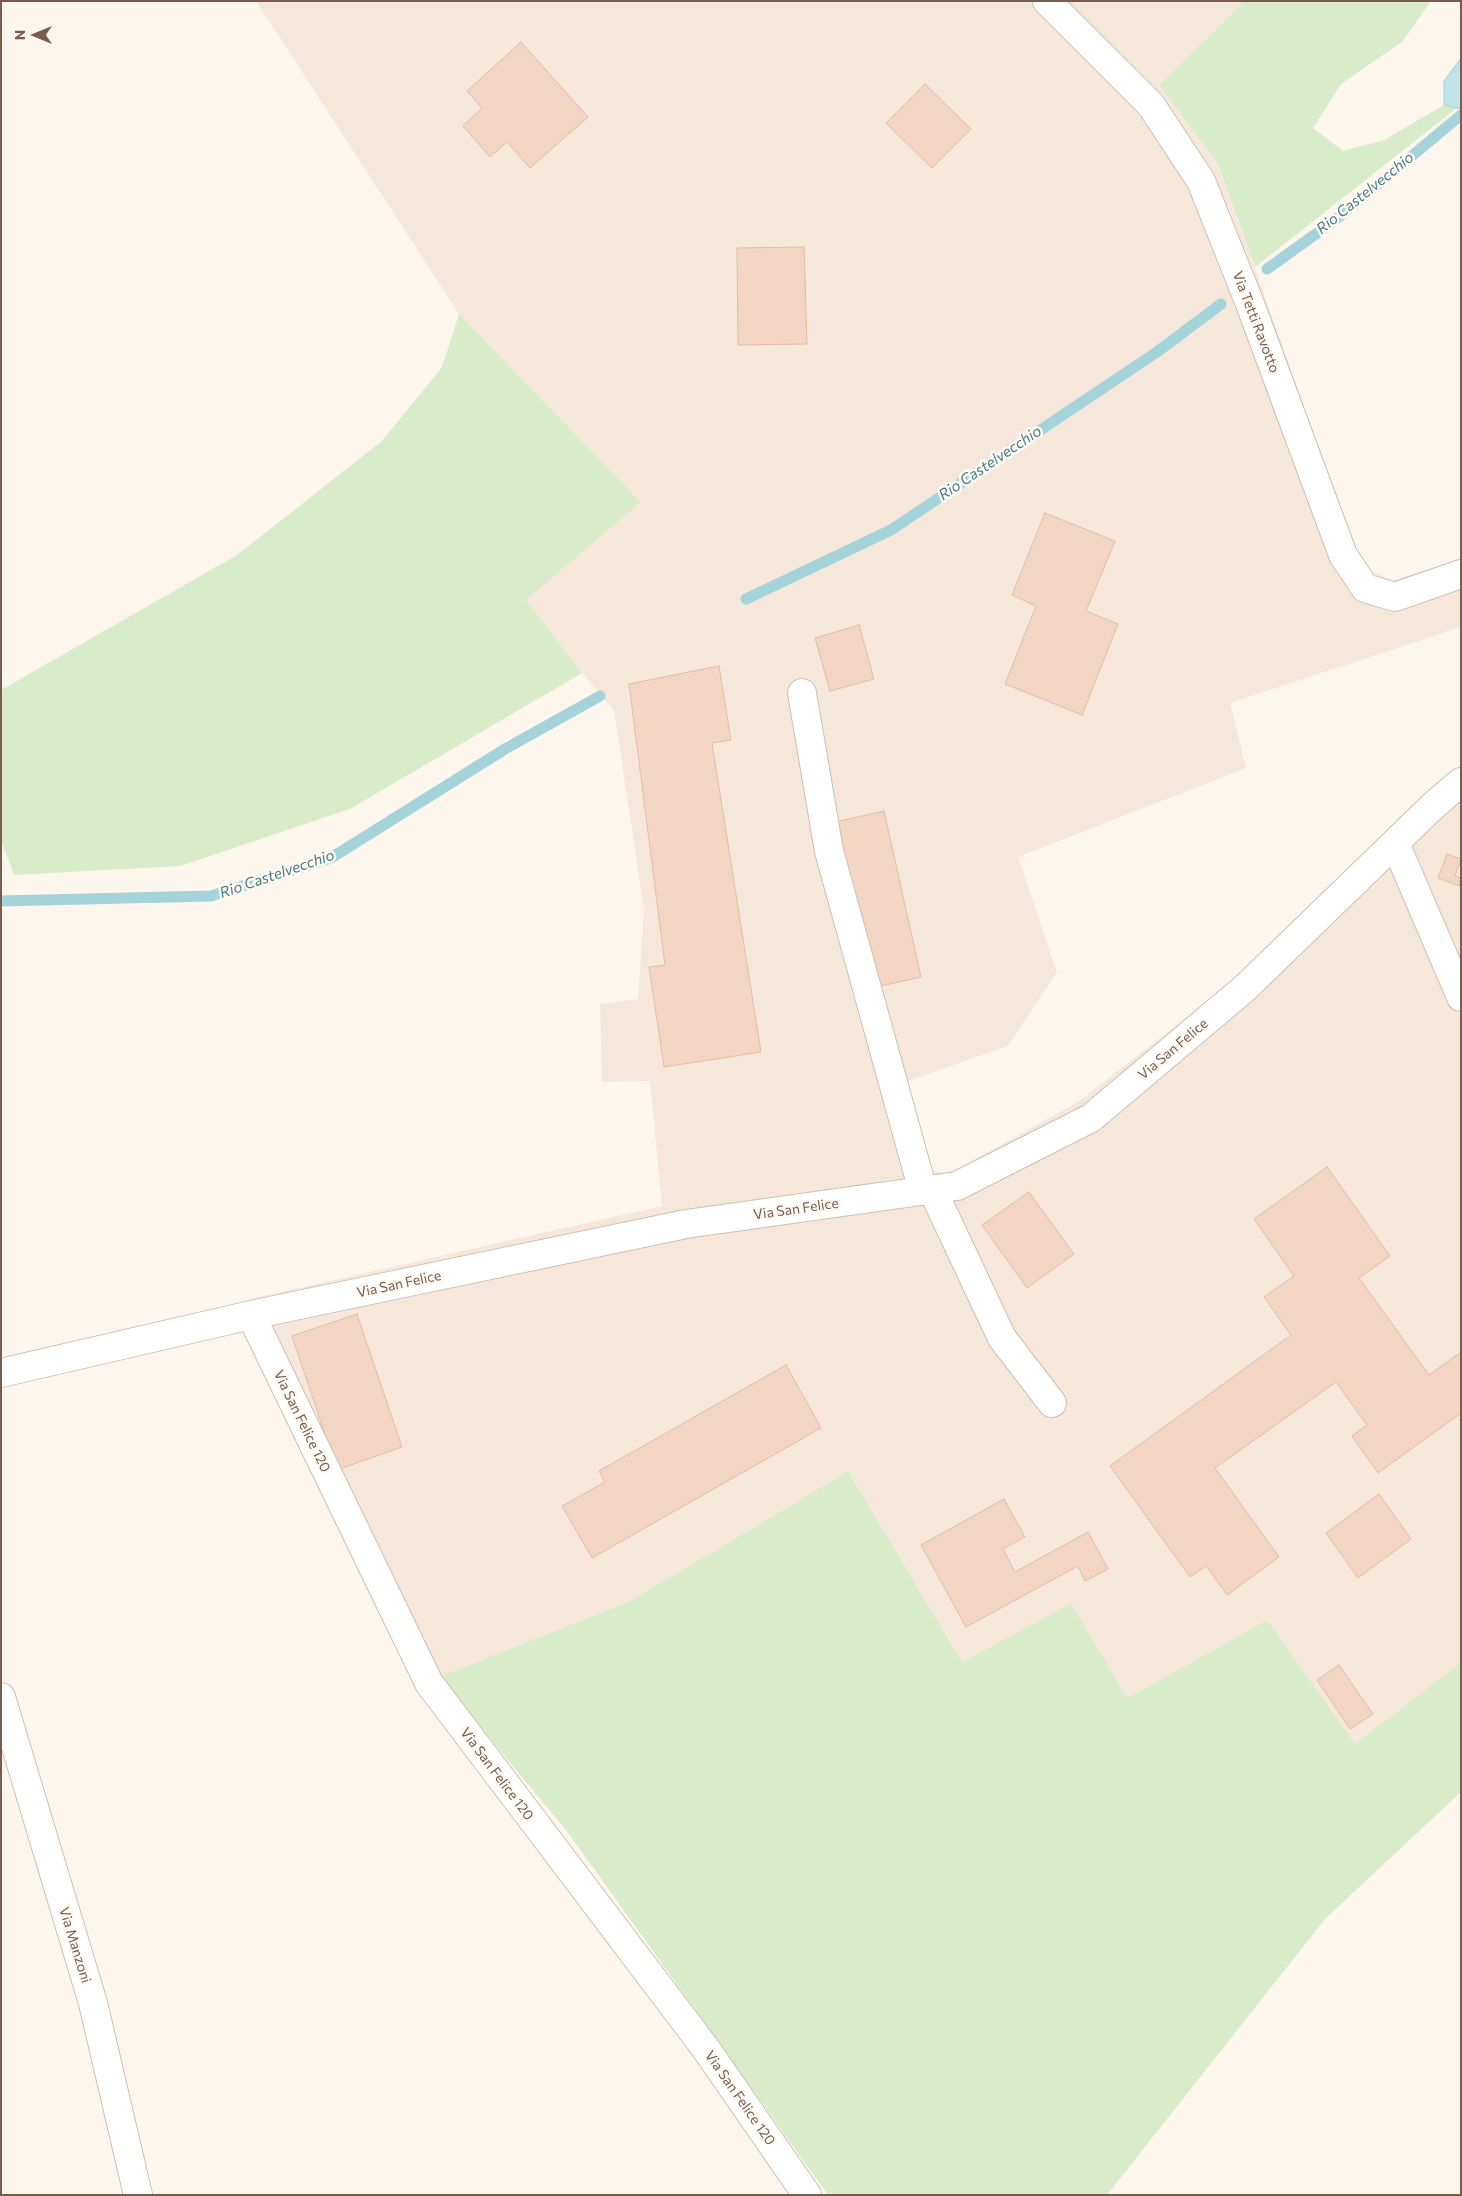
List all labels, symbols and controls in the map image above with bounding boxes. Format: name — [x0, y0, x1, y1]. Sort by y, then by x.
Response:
north arrow — [10, 10, 60, 60]
text: N — [11, 30, 28, 40]
water label: Rio Castelvecchio — [1313, 148, 1417, 238]
street label: Via Tetti Ravotto — [1229, 269, 1283, 375]
water label: Rio Castelvecchio — [935, 422, 1045, 504]
water label: Rio Castelvecchio — [217, 846, 337, 902]
street label: Via San Felice — [1135, 1015, 1211, 1083]
street label: Via San Felice — [752, 1195, 840, 1223]
street label: Via San Felice — [355, 1267, 443, 1301]
street label: Via San Felice 120 — [270, 1367, 334, 1475]
street label: Via San Felice 120 — [457, 1724, 537, 1824]
street label: Via Manzoni — [55, 1905, 95, 1985]
street label: Via San Felice 120 — [701, 2047, 779, 2149]

